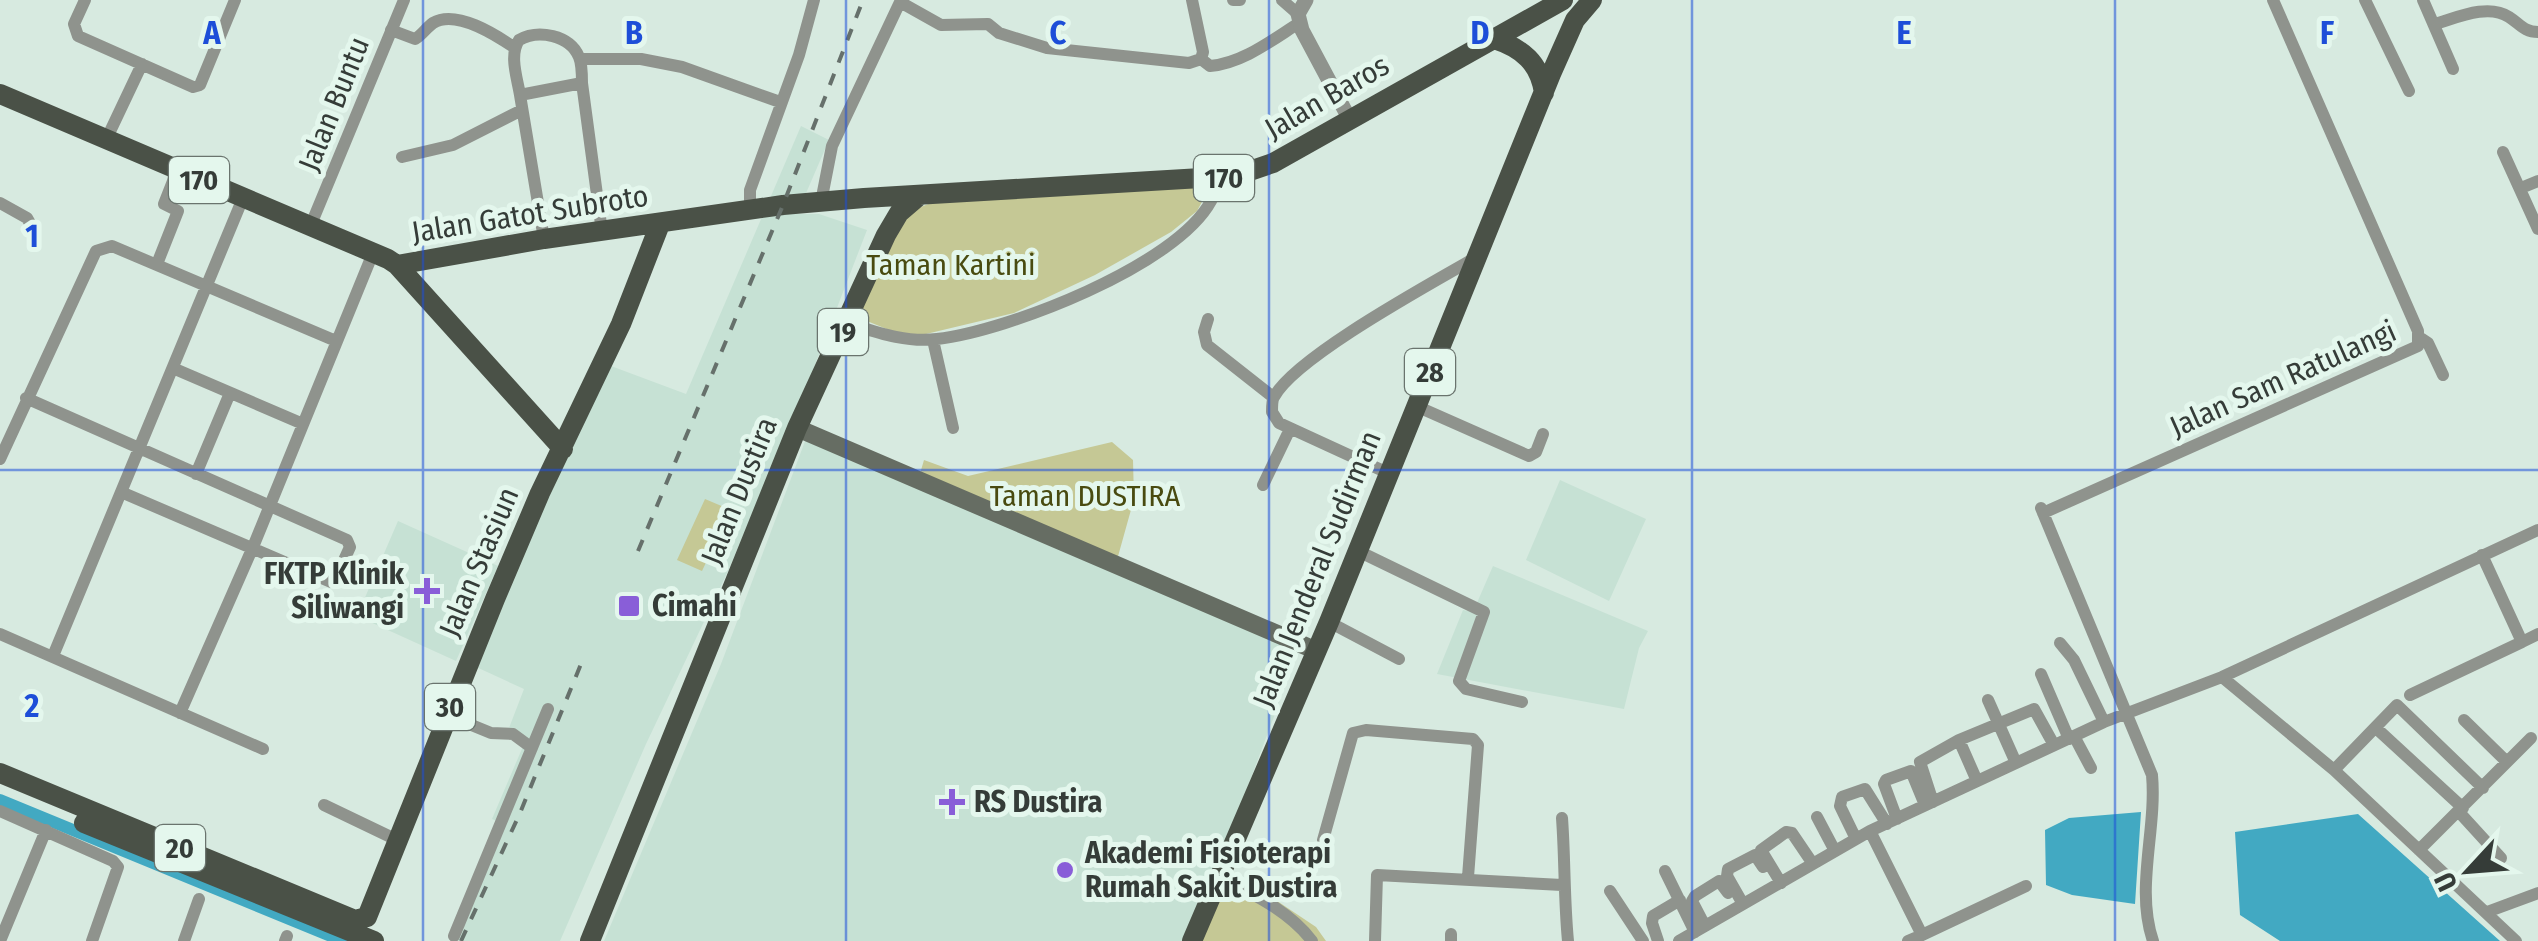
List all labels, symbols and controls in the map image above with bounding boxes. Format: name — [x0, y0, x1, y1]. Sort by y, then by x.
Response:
text: A — [202, 14, 221, 52]
text: B — [625, 14, 643, 52]
text: C — [1050, 14, 1067, 52]
text: D — [1470, 14, 1490, 52]
text: E — [1896, 14, 1912, 52]
text: F — [2320, 14, 2334, 52]
street label: Jalan Buntu — [291, 32, 377, 176]
street label: Jalan Baros — [1259, 47, 1395, 147]
road number: 170 — [1194, 155, 1254, 201]
road number: 170 — [169, 157, 229, 203]
street label: Jalan Gatot Subroto — [409, 178, 651, 250]
text: 1 — [25, 217, 39, 255]
park label: Taman Kartini — [866, 247, 1036, 283]
road number: 19 — [818, 309, 868, 355]
street label: Jalan Sam Ratulangi — [2164, 313, 2402, 445]
road number: 28 — [1405, 349, 1455, 395]
street label: Jalan Dustira — [693, 412, 785, 570]
street label: Jalan Jenderal Sudirman — [1245, 426, 1389, 712]
park label: Taman DUSTIRA — [990, 478, 1181, 514]
street label: Jalan Stasiun — [431, 482, 527, 642]
place label: FKTP Klinik Siliwangi — [264, 556, 405, 626]
marker: FKTP Klinik Siliwangi — [414, 578, 440, 604]
place label: Cimahi — [652, 588, 737, 624]
marker: Cimahi — [616, 593, 642, 619]
road number: 30 — [425, 684, 475, 730]
text: 2 — [24, 687, 40, 725]
place label: RS Dustira — [974, 784, 1102, 820]
marker: RS Dustira — [939, 789, 965, 815]
north arrow — [2418, 821, 2518, 921]
road number: 20 — [155, 825, 205, 871]
place label: Akademi Fisioterapi Rumah Sakit Dustira — [1084, 835, 1338, 905]
marker: Akademi Fisioterapi Rumah Sakit Dustira — [1054, 859, 1076, 881]
text: U — [2428, 867, 2464, 896]

